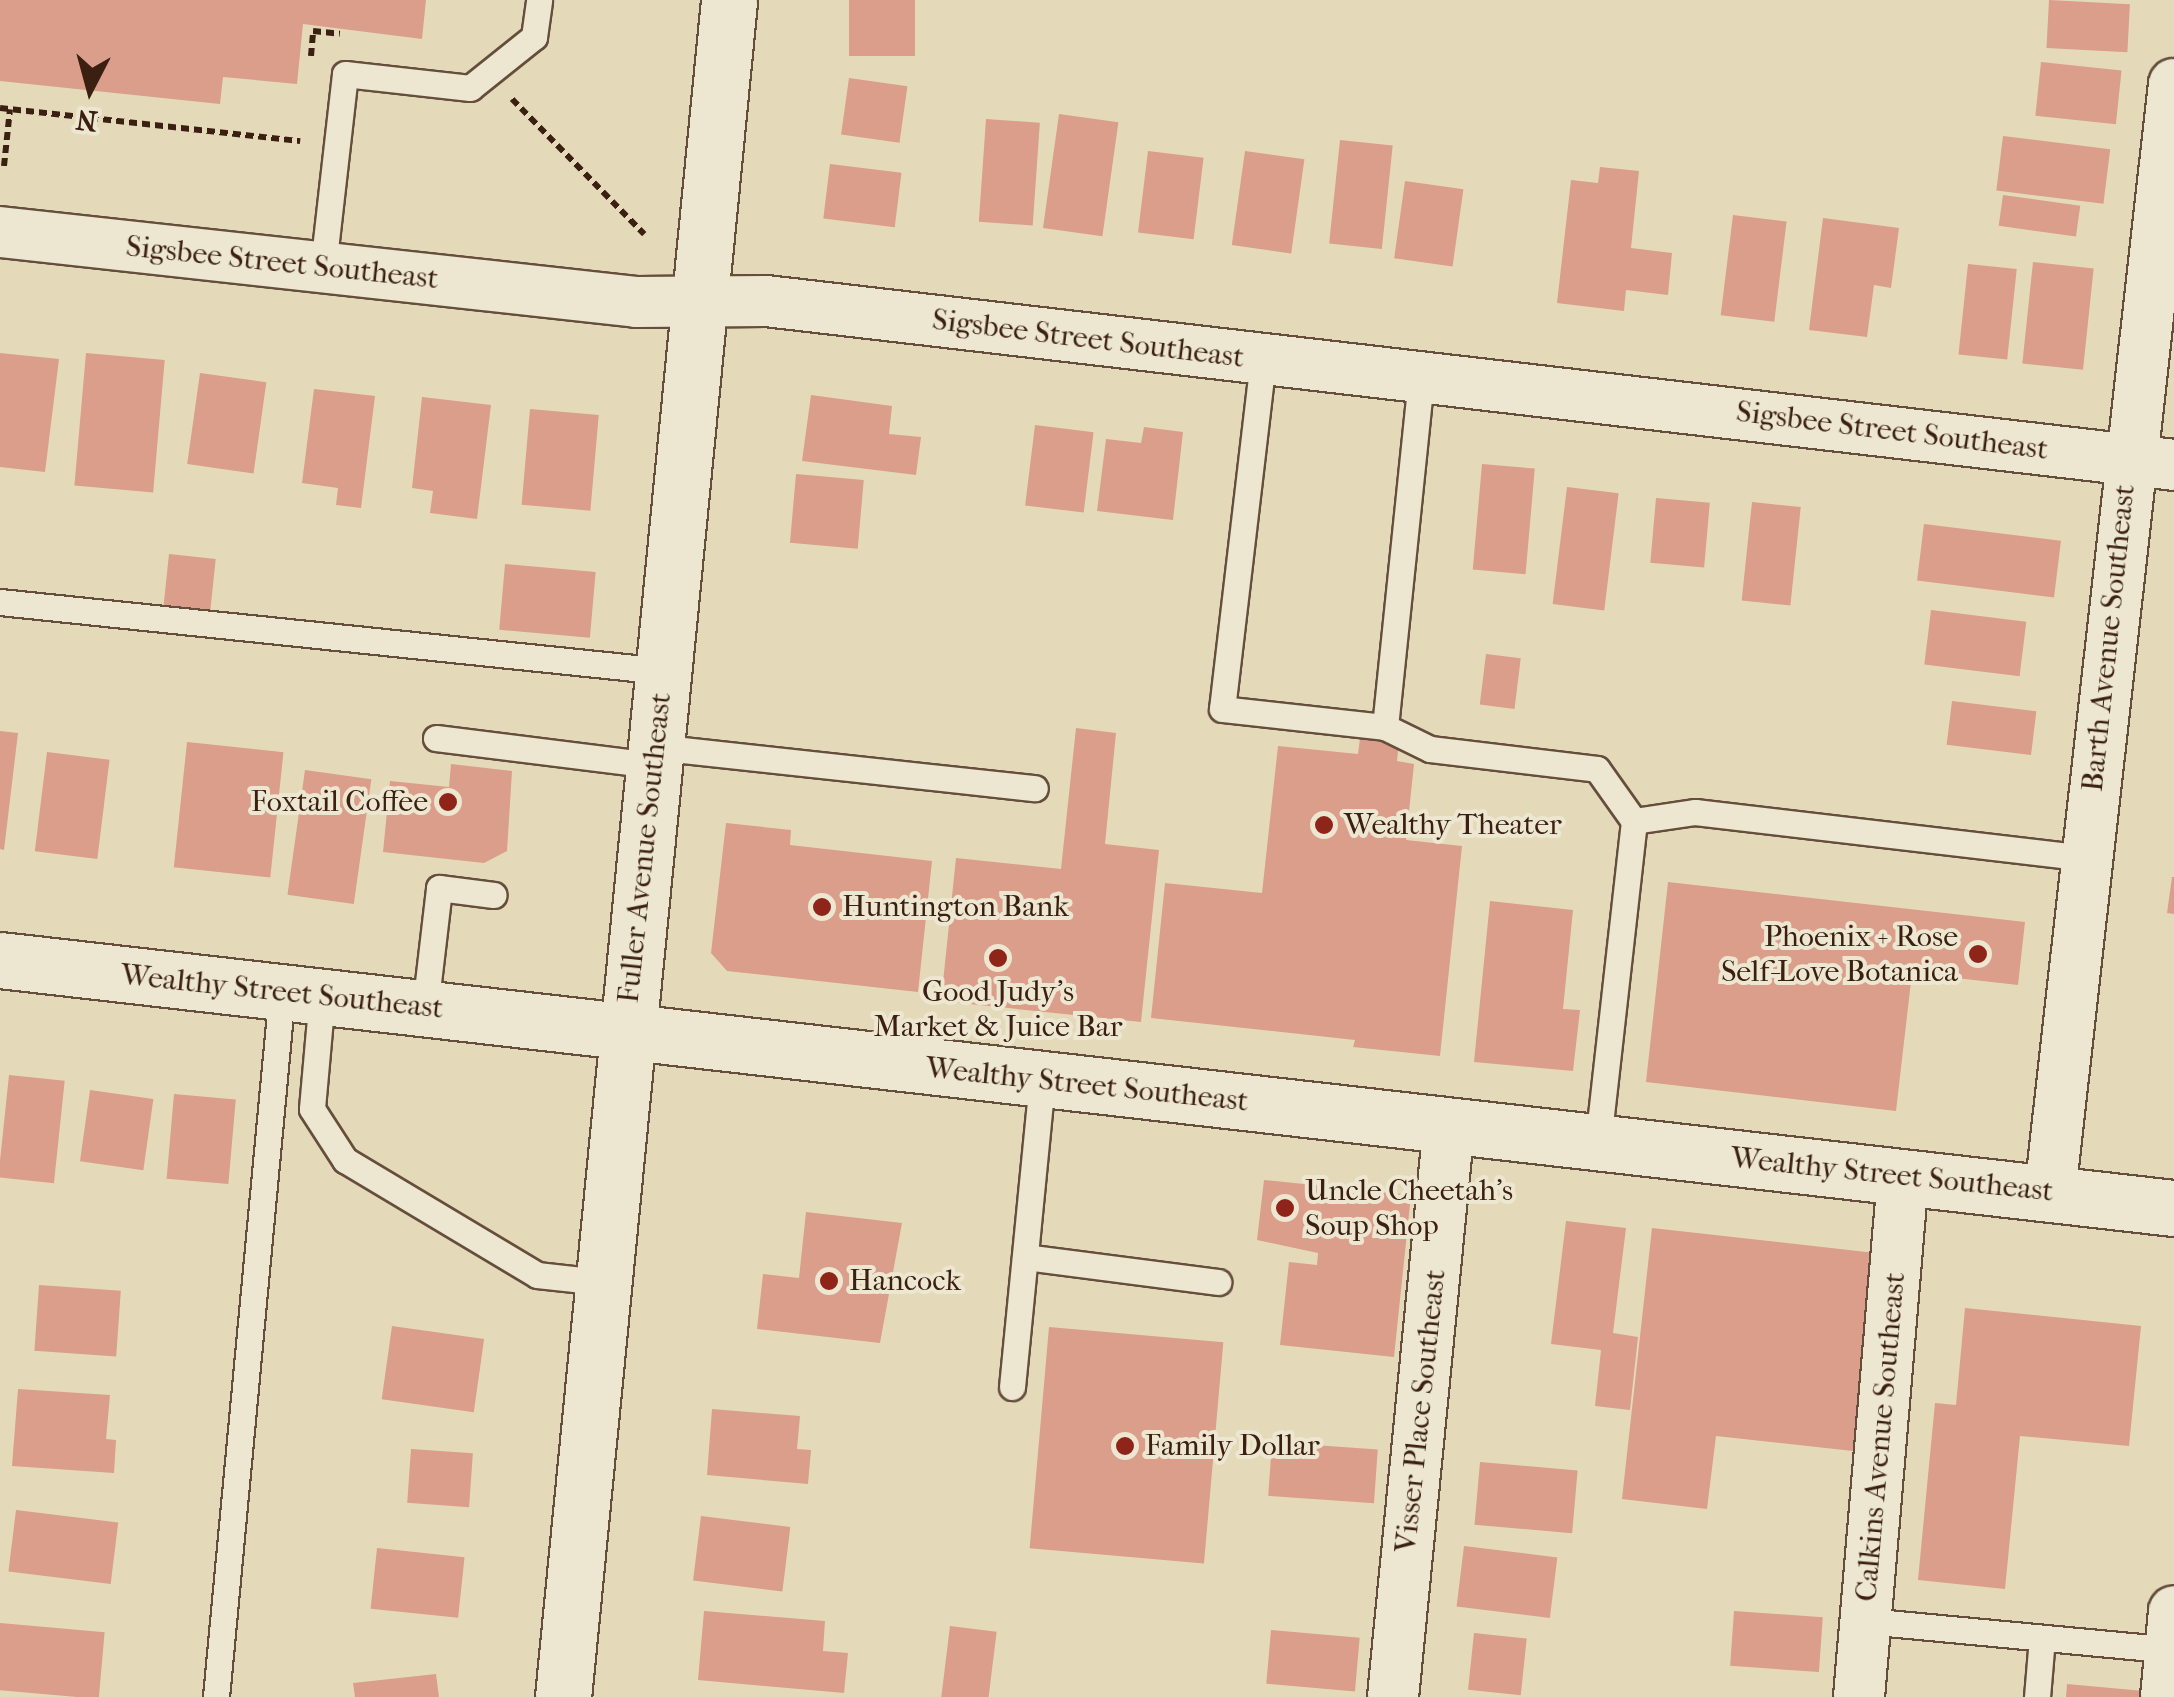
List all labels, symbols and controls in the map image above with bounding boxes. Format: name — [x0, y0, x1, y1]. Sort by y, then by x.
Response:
north arrow — [40, 40, 140, 140]
text: N — [75, 103, 99, 138]
street label: Sigsbee Street Southeast — [124, 229, 440, 297]
street label: Sigsbee Street Southeast — [930, 302, 1246, 376]
street label: Sigsbee Street Southeast — [1734, 394, 2050, 468]
street label: Barth Avenue Southeast — [2075, 483, 2143, 793]
street label: Fuller Avenue Southeast — [611, 691, 679, 1005]
place label: Foxtail Coffee — [251, 784, 428, 820]
marker: Foxtail Coffee — [437, 791, 459, 813]
place label: Wealthy Theater — [1344, 807, 1562, 843]
marker: Wealthy Theater — [1313, 814, 1335, 836]
place label: Huntington Bank — [842, 889, 1069, 925]
marker: Huntington Bank — [811, 896, 833, 918]
place label: Phoenix + Rose Self-Love Botanica — [1721, 919, 1958, 990]
marker: Phoenix + Rose Self-Love Botanica — [1967, 943, 1989, 965]
marker: Good Judy's Market & Juice Bar — [987, 947, 1009, 969]
street label: Wealthy Street Southeast — [119, 957, 445, 1027]
place label: Good Judy's Market & Juice Bar — [874, 974, 1122, 1044]
street label: Wealthy Street Southeast — [924, 1050, 1250, 1120]
street label: Wealthy Street Southeast — [1729, 1140, 2055, 1210]
place label: Uncle Cheetah's Soup Shop — [1305, 1173, 1513, 1244]
marker: Uncle Cheetah's Soup Shop — [1274, 1197, 1296, 1219]
place label: Hancock — [849, 1263, 961, 1299]
street label: Visser Place Southeast — [1388, 1268, 1454, 1554]
marker: Hancock — [818, 1270, 840, 1292]
street label: Calkins Avenue Southeast — [1849, 1271, 1913, 1603]
place label: Family Dollar — [1145, 1428, 1320, 1464]
marker: Family Dollar — [1114, 1435, 1136, 1457]

